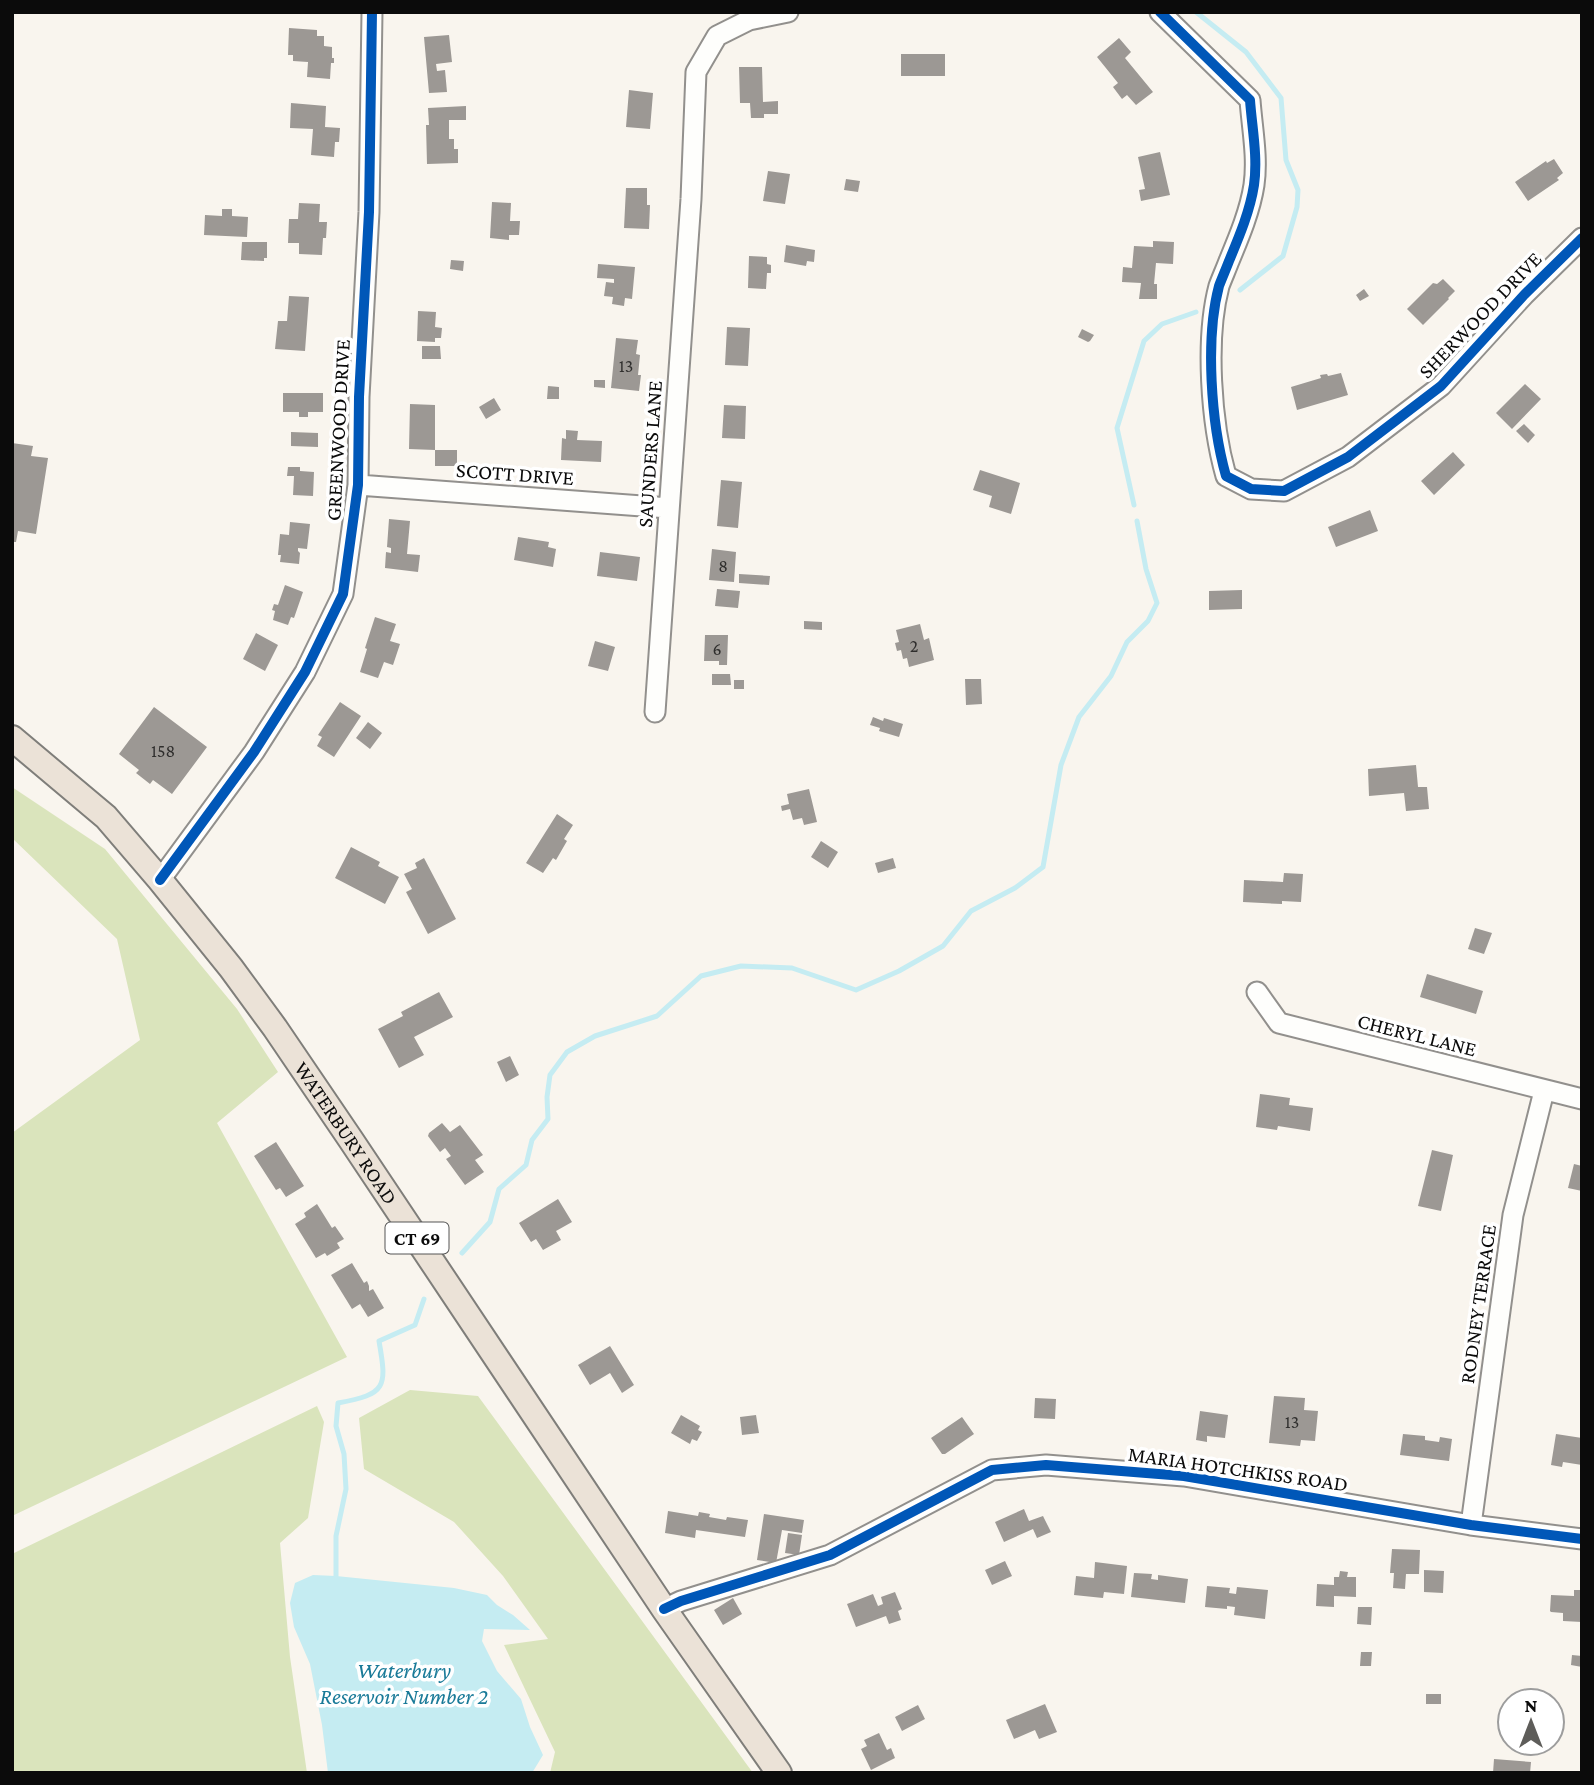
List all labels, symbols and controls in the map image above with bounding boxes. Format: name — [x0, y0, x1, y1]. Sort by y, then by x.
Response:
street label: SHERWOOD DRIVE — [1413, 247, 1547, 383]
street label: GREENWOOD DRIVE — [321, 339, 355, 521]
house number: 13 — [619, 356, 633, 376]
street label: SAUNDERS LANE — [633, 380, 667, 528]
street label: SCOTT DRIVE — [455, 458, 575, 490]
house number: 8 — [718, 556, 728, 576]
house number: 2 — [910, 636, 918, 656]
house number: 6 — [712, 639, 722, 659]
house number: 158 — [151, 741, 175, 761]
street label: CHERYL LANE — [1355, 1009, 1479, 1061]
street label: WATERBURY ROAD — [289, 1057, 403, 1209]
road number: CT 69 — [386, 1222, 448, 1254]
street label: RODNEY TERRACE — [1455, 1223, 1501, 1385]
house number: 13 — [1285, 1412, 1299, 1432]
street label: MARIA HOTCHKISS ROAD — [1127, 1442, 1349, 1496]
water label: Waterbury Reservoir Number 2 — [319, 1657, 489, 1709]
north arrow — [1496, 1687, 1566, 1757]
text: N — [1525, 1695, 1538, 1716]

